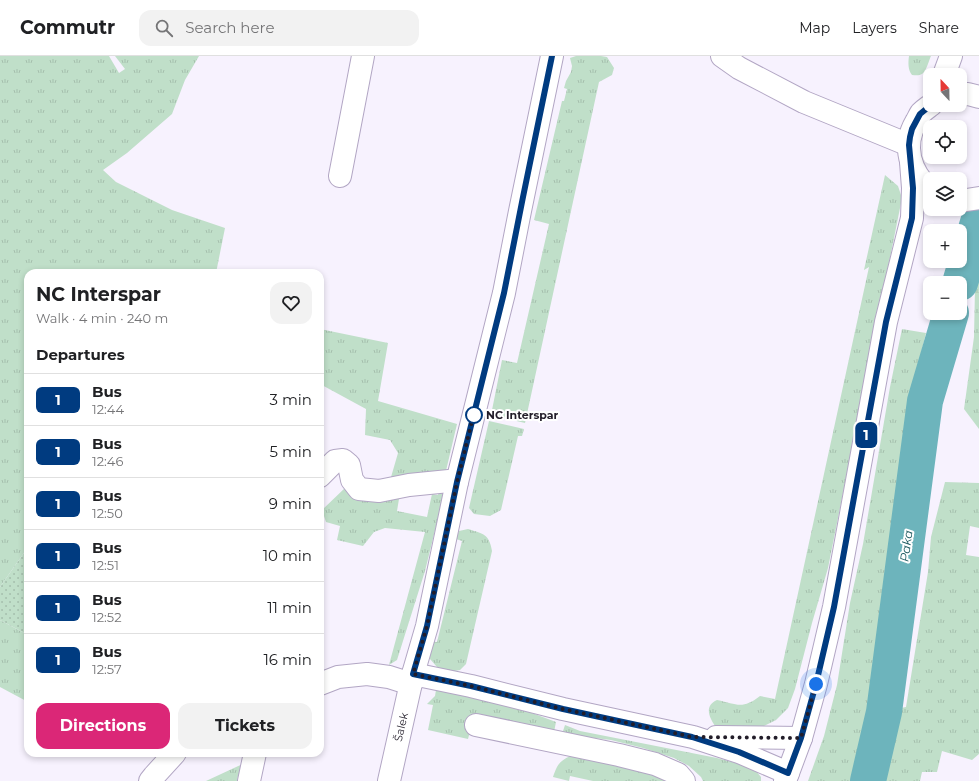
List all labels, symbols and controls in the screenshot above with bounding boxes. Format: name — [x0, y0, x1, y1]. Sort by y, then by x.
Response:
search box — [139, 10, 419, 46]
text: Commutr — [20, 16, 115, 39]
icon: search — [153, 17, 175, 39]
text: Search here — [185, 18, 274, 37]
text: Map — [799, 19, 830, 37]
text: Layers — [852, 19, 897, 37]
text: Share — [919, 19, 959, 37]
north arrow — [923, 68, 967, 112]
map controls — [923, 68, 967, 320]
button: locate — [923, 120, 967, 164]
button: layers — [923, 172, 967, 216]
button: + — [923, 224, 967, 268]
button: − — [923, 276, 967, 320]
button: heart — [270, 282, 312, 324]
text: NC Interspar — [36, 283, 161, 306]
text: Walk · 4 min · 240 m — [36, 310, 168, 326]
text: Departures — [36, 345, 125, 364]
text: Bus — [92, 382, 122, 401]
text: 3 min — [270, 390, 312, 409]
text: 1 — [55, 391, 61, 409]
text: 12:44 — [92, 401, 124, 417]
marker: NC Interspar — [465, 406, 483, 424]
place label: NC Interspar — [486, 408, 559, 422]
line badge: 1 — [853, 422, 879, 448]
text: 1 — [863, 426, 869, 444]
text: Bus — [92, 434, 122, 453]
text: 5 min — [269, 442, 312, 461]
text: 1 — [55, 443, 61, 461]
text: 12:46 — [92, 453, 123, 469]
text: Bus — [92, 486, 122, 505]
text: 9 min — [269, 494, 312, 513]
text: 1 — [55, 495, 61, 513]
text: 12:50 — [92, 505, 123, 521]
water label: Paka — [896, 529, 916, 563]
text: Bus — [92, 538, 122, 557]
text: 10 min — [263, 546, 312, 565]
text: 1 — [55, 547, 61, 565]
text: 12:51 — [92, 557, 119, 573]
text: Bus — [92, 590, 122, 609]
text: 11 min — [267, 598, 312, 617]
text: 1 — [55, 599, 61, 617]
text: 12:52 — [92, 609, 122, 625]
text: Bus — [92, 642, 122, 661]
text: 16 min — [263, 650, 312, 669]
text: 1 — [55, 651, 61, 669]
text: 12:57 — [92, 661, 122, 677]
your location — [806, 674, 826, 694]
button: Directions — [36, 703, 170, 749]
button: Tickets — [178, 703, 312, 749]
street label: Šalek — [391, 711, 411, 743]

